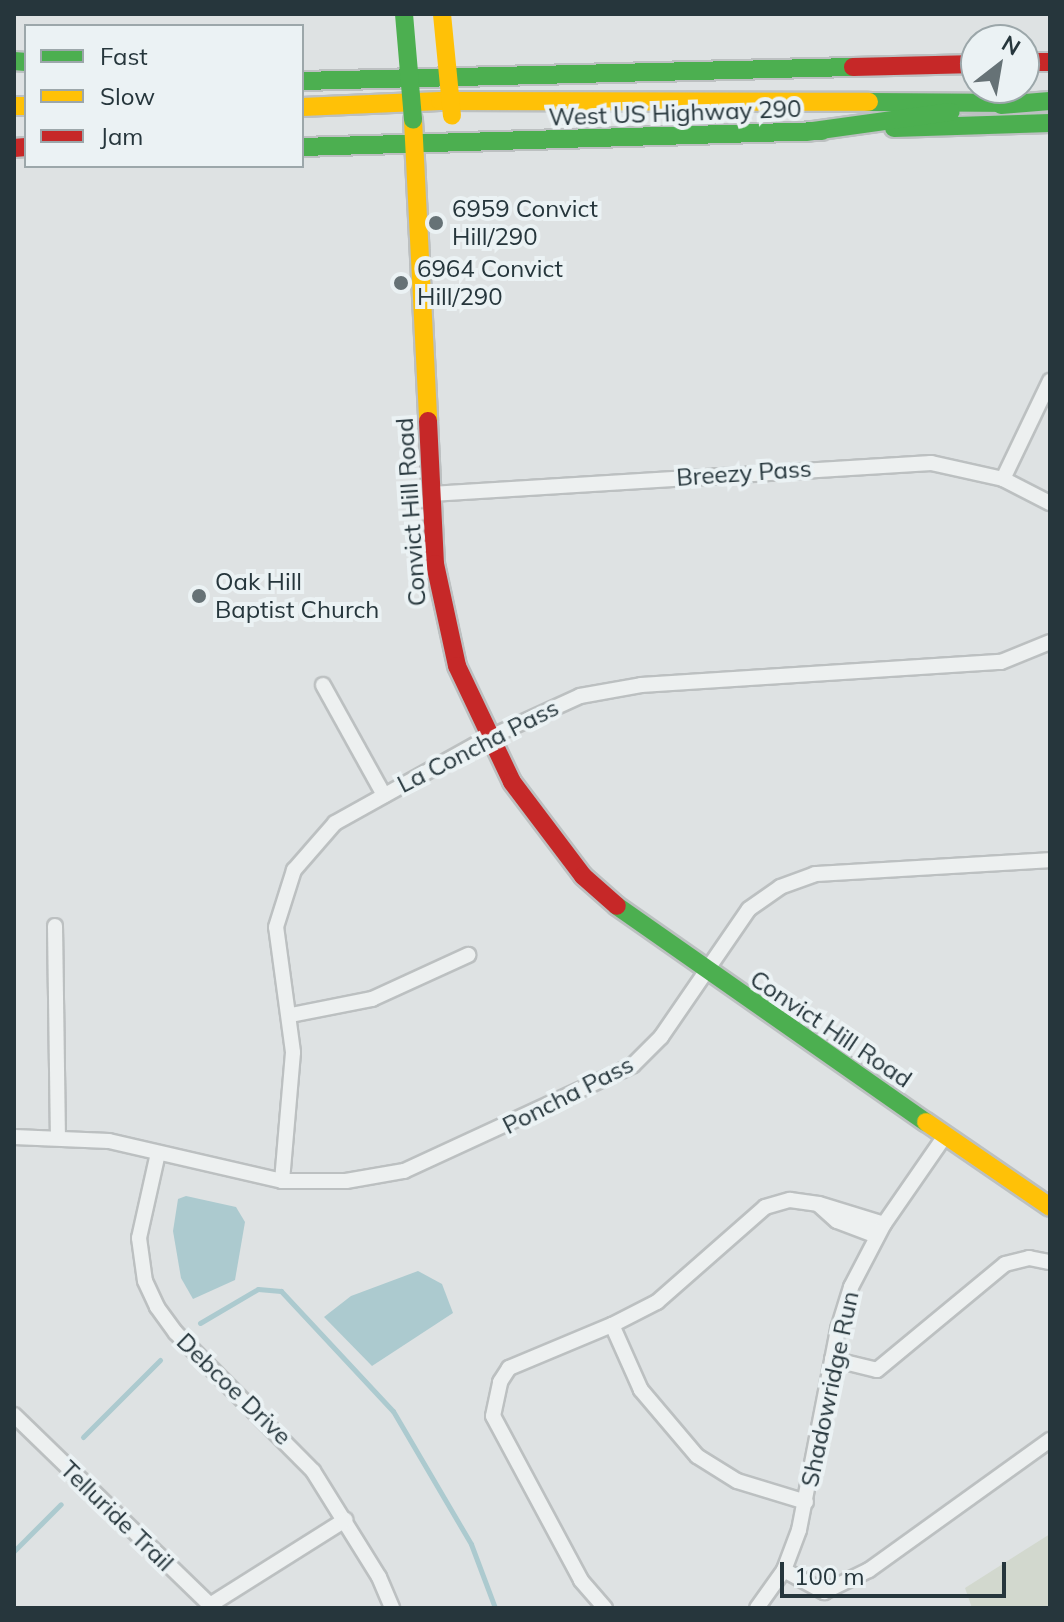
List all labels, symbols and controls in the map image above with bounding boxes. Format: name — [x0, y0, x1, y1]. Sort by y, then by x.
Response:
legend — [24, 24, 304, 168]
north arrow — [960, 24, 1040, 104]
text: N — [997, 29, 1026, 61]
text: Fast — [100, 41, 148, 71]
text: Slow — [100, 81, 155, 111]
street label: West US Highway 290 — [548, 94, 802, 132]
text: Jam — [100, 121, 143, 151]
place label: 6959 Convict Hill/290 — [452, 195, 598, 251]
marker: 6959 Convict Hill/290 — [427, 214, 445, 232]
place label: 6964 Convict Hill/290 — [417, 255, 563, 311]
marker: 6964 Convict Hill/290 — [392, 274, 410, 292]
street label: Convict Hill Road — [390, 417, 432, 607]
street label: Breezy Pass — [675, 454, 813, 492]
place label: Oak Hill Baptist Church — [215, 568, 379, 624]
marker: Oak Hill Baptist Church — [190, 587, 208, 605]
street label: La Concha Pass — [393, 693, 563, 799]
street label: Convict Hill Road — [745, 964, 917, 1094]
street label: Poncha Pass — [498, 1050, 638, 1140]
street label: Shadowridge Run — [795, 1289, 865, 1489]
street label: Debcoe Drive — [171, 1327, 297, 1451]
street label: Telluride Trail — [54, 1455, 180, 1577]
scale bar — [784, 1546, 1010, 1596]
text: 100 m — [794, 1561, 865, 1591]

